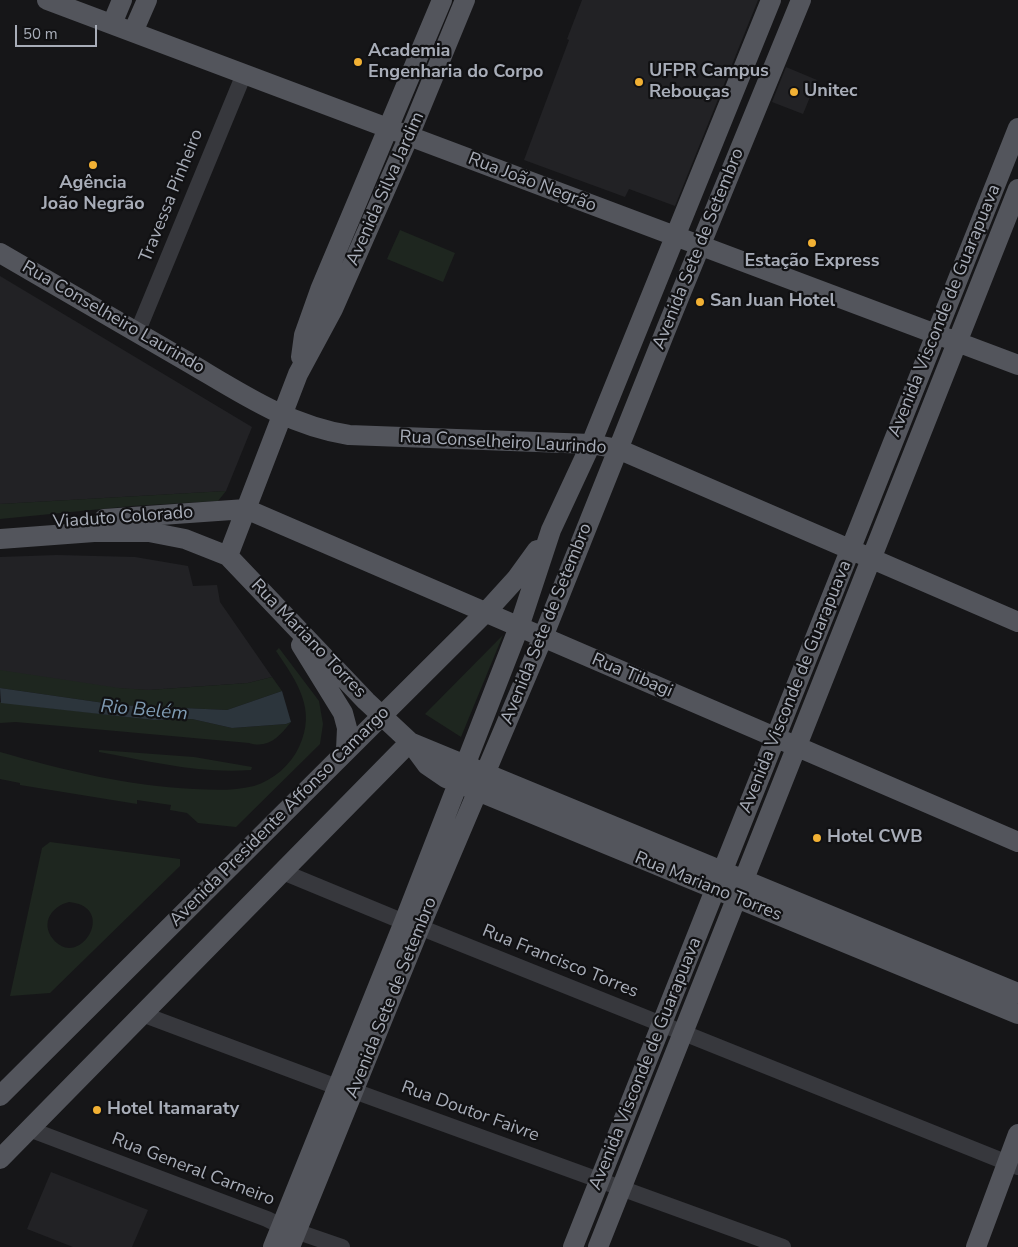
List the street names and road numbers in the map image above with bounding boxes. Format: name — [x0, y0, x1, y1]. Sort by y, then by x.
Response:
street label: Avenida Silva Jardim — [342, 109, 430, 269]
street label: Travessa Pinheiro — [135, 126, 209, 266]
street label: Avenida Sete de Setembro — [649, 145, 749, 353]
street label: Rua João Negrão — [465, 149, 599, 217]
street label: Avenida Visconde de Guarapuava — [884, 181, 1006, 441]
street label: Rua Conselheiro Laurindo — [18, 257, 208, 379]
street label: Rua Conselheiro Laurindo — [399, 427, 607, 459]
street label: Viaduto Colorado — [52, 502, 194, 534]
street label: Avenida Sete de Setembro — [497, 520, 597, 728]
street label: Avenida Visconde de Guarapuava — [735, 557, 857, 817]
street label: Rua Mariano Torres — [246, 575, 370, 703]
street label: Rua Tibagi — [588, 649, 676, 703]
street label: Avenida Presidente Affonso Camargo — [166, 703, 394, 931]
street label: Rua Mariano Torres — [631, 848, 785, 926]
street label: Avenida Sete de Setembro — [342, 894, 442, 1102]
street label: Rua Francisco Torres — [479, 921, 641, 1003]
street label: Avenida Visconde de Guarapuava — [585, 934, 707, 1194]
street label: Rua Doutor Faivre — [398, 1077, 542, 1147]
street label: Rua General Carneiro — [109, 1129, 277, 1211]

